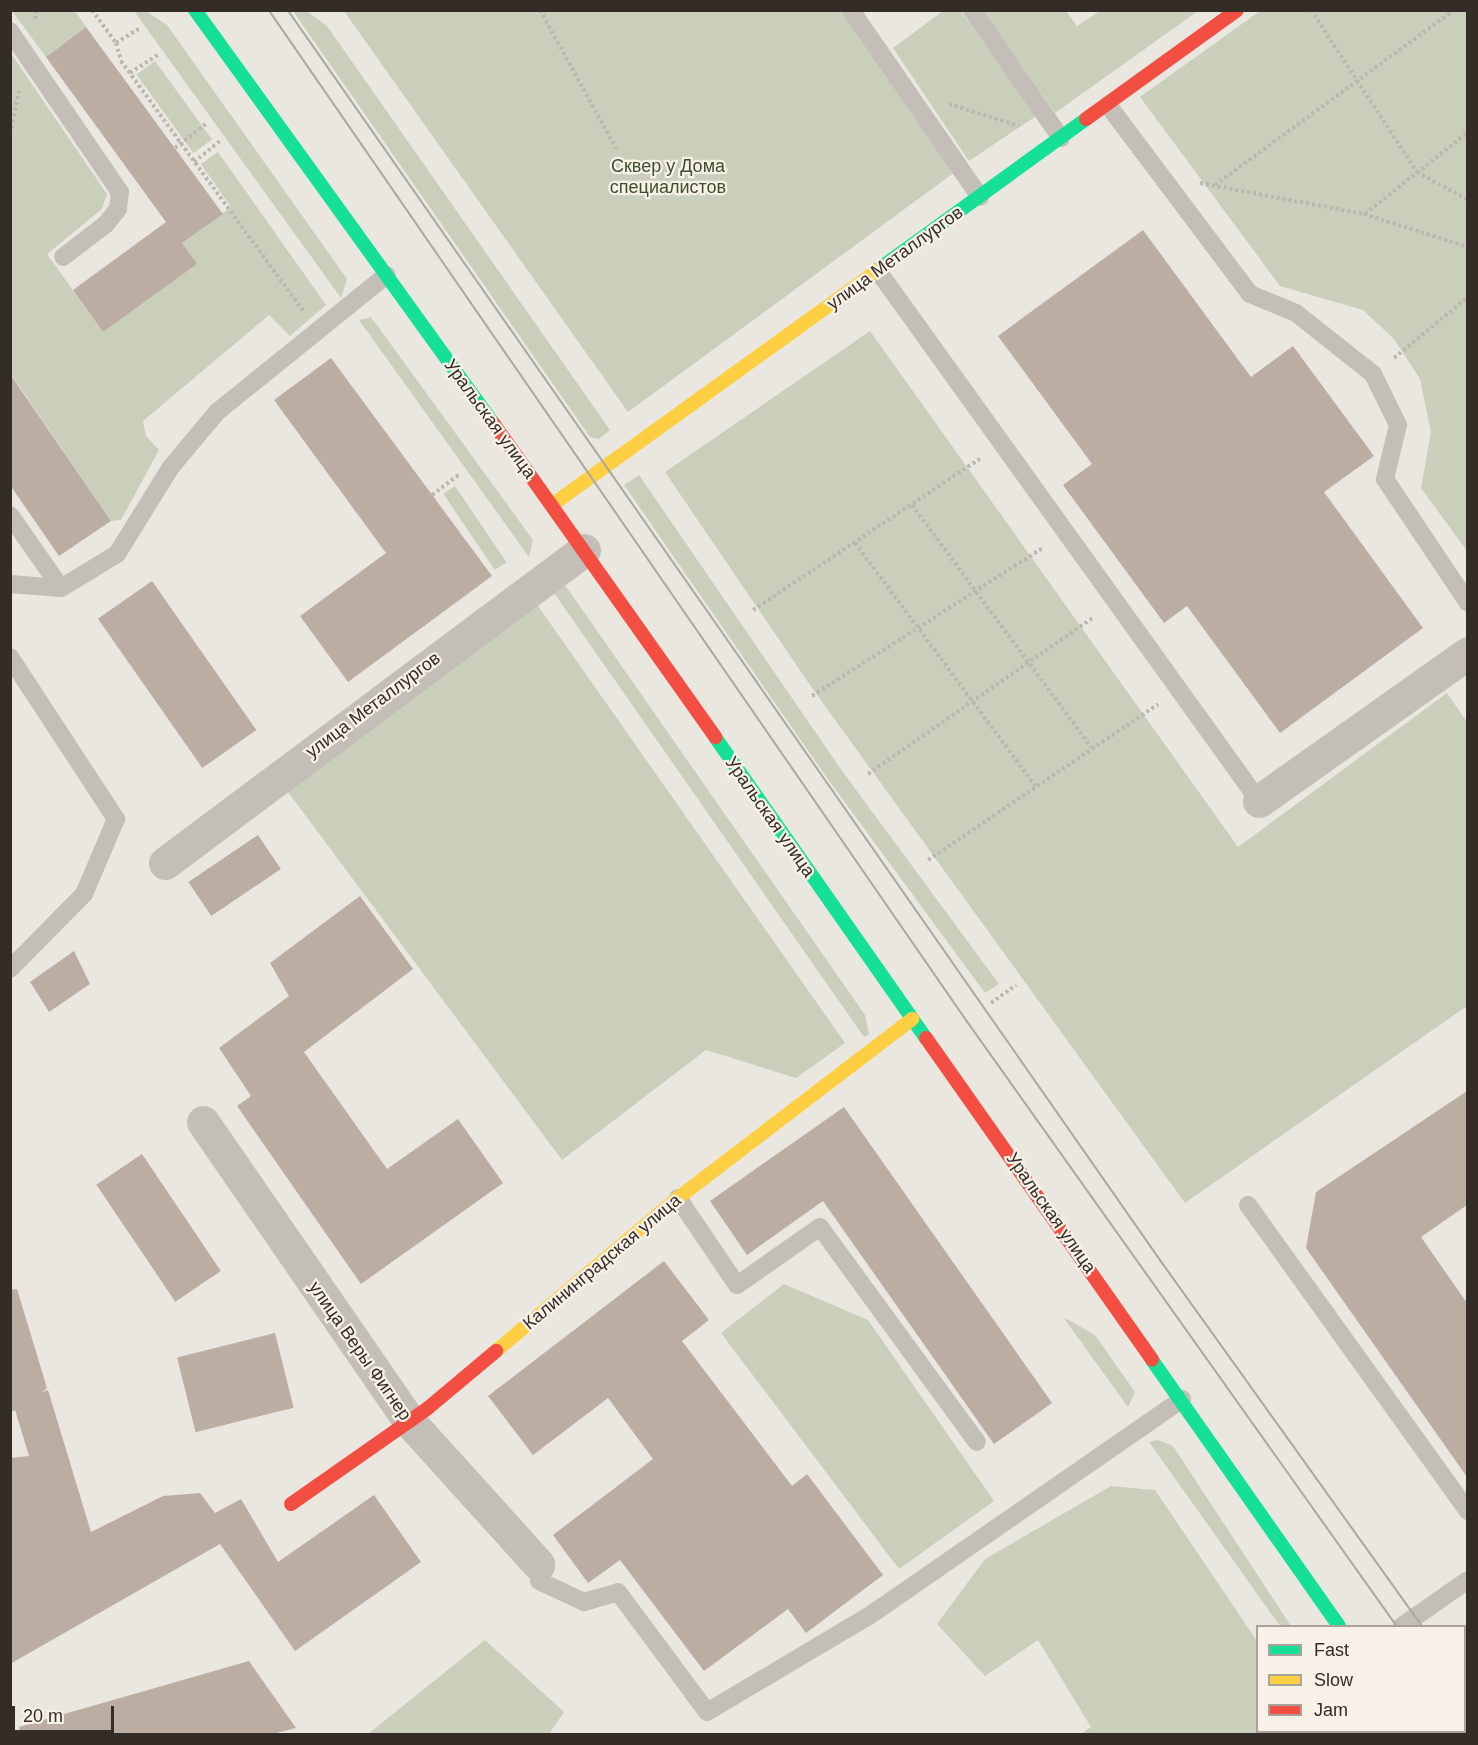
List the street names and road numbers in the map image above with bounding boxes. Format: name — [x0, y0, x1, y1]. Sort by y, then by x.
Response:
street label: улица Металлургов — [823, 201, 967, 315]
street label: Уральская улица — [440, 355, 540, 483]
street label: улица Металлургов — [302, 647, 444, 763]
street label: Уральская улица — [720, 753, 820, 881]
street label: Уральская улица — [1001, 1149, 1101, 1277]
street label: Калининградская улица — [519, 1190, 685, 1334]
street label: улица Веры Фигнер — [304, 1277, 416, 1425]

